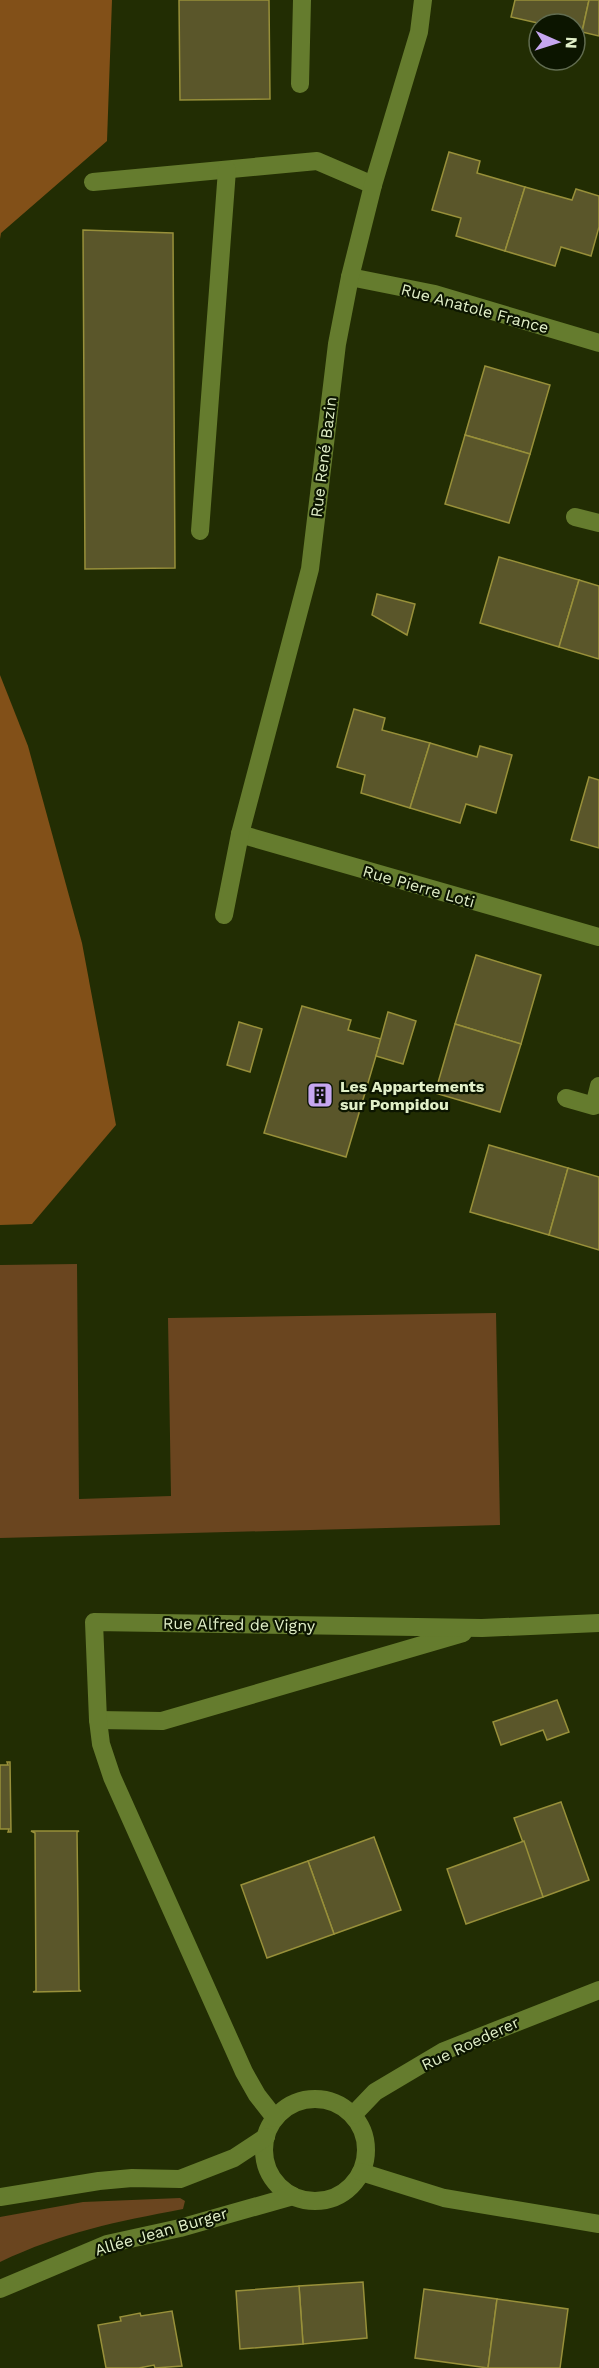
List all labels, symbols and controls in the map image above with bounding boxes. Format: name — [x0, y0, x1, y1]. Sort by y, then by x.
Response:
north arrow — [527, 12, 587, 72]
text: N — [562, 36, 581, 49]
street label: Rue Anatole France — [399, 280, 551, 337]
street label: Rue René Bazin — [307, 396, 340, 518]
street label: Rue Pierre Loti — [361, 861, 477, 912]
place label: Les Appartements sur Pompidou — [340, 1077, 485, 1114]
building icon: Les Appartements sur Pompidou — [305, 1080, 335, 1110]
street label: Rue Alfred de Vigny — [163, 1614, 316, 1635]
street label: Rue Roederer — [418, 2012, 522, 2074]
street label: Allée Jean Burger — [93, 2203, 230, 2260]

